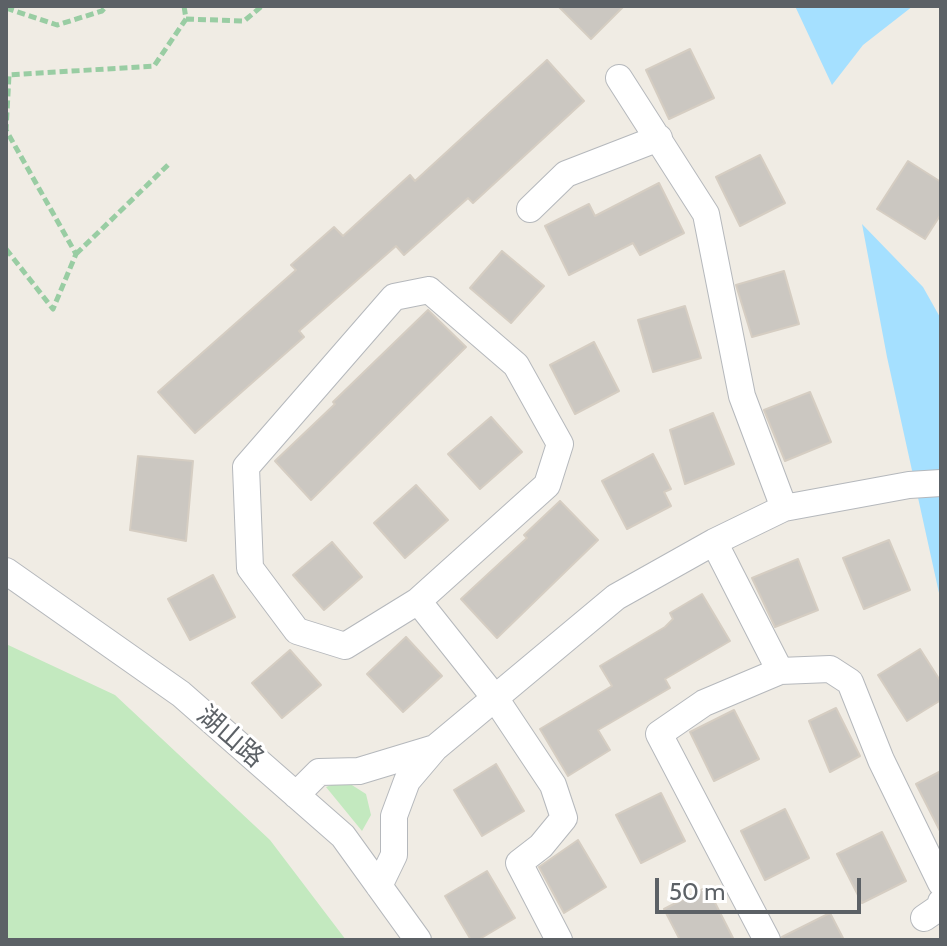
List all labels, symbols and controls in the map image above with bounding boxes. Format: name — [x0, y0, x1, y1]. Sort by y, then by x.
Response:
street label: 湖山路 — [190, 700, 270, 774]
scale bar — [659, 862, 865, 912]
text: 50 m — [669, 877, 725, 906]

